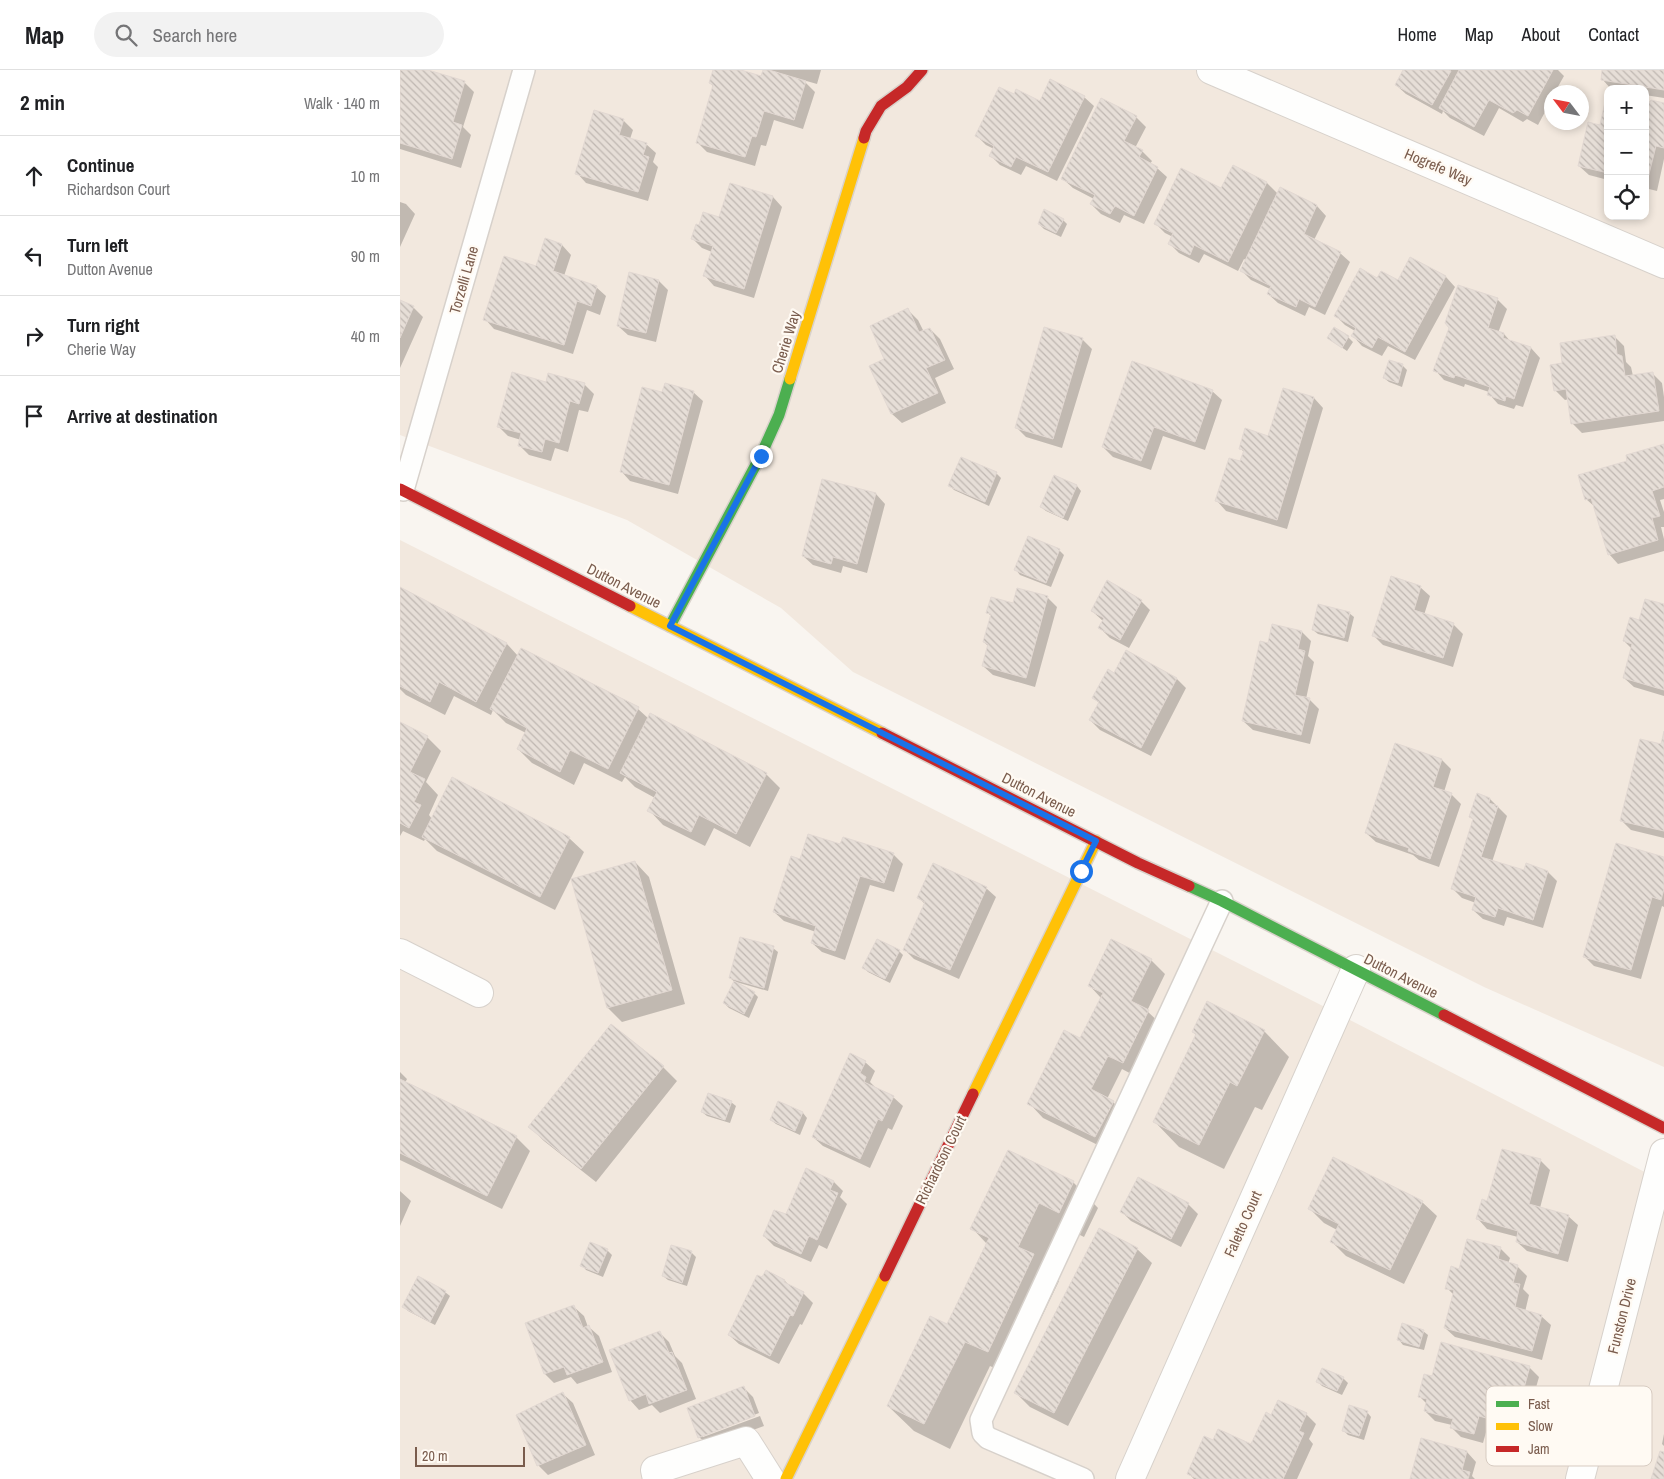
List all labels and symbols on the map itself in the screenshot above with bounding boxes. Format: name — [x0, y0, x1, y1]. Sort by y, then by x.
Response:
north arrow — [1544, 85, 1589, 130]
street label: Hogrefe Way — [1401, 143, 1476, 190]
street label: Torzelli Lane — [444, 243, 483, 316]
street label: Cherie Way — [766, 307, 805, 376]
route end — [750, 445, 773, 468]
street label: Dutton Avenue — [584, 558, 665, 613]
street label: Dutton Avenue — [999, 767, 1080, 822]
route start — [1070, 860, 1093, 883]
street label: Dutton Avenue — [1361, 948, 1442, 1003]
street label: Richardson Court — [910, 1111, 971, 1208]
street label: Faletto Court — [1219, 1187, 1267, 1260]
street label: Funston Drive — [1602, 1276, 1641, 1356]
legend — [1486, 1386, 1652, 1466]
text: Fast — [1528, 1395, 1550, 1413]
text: Slow — [1528, 1417, 1554, 1435]
text: Jam — [1528, 1440, 1550, 1458]
scale bar — [415, 1444, 525, 1467]

